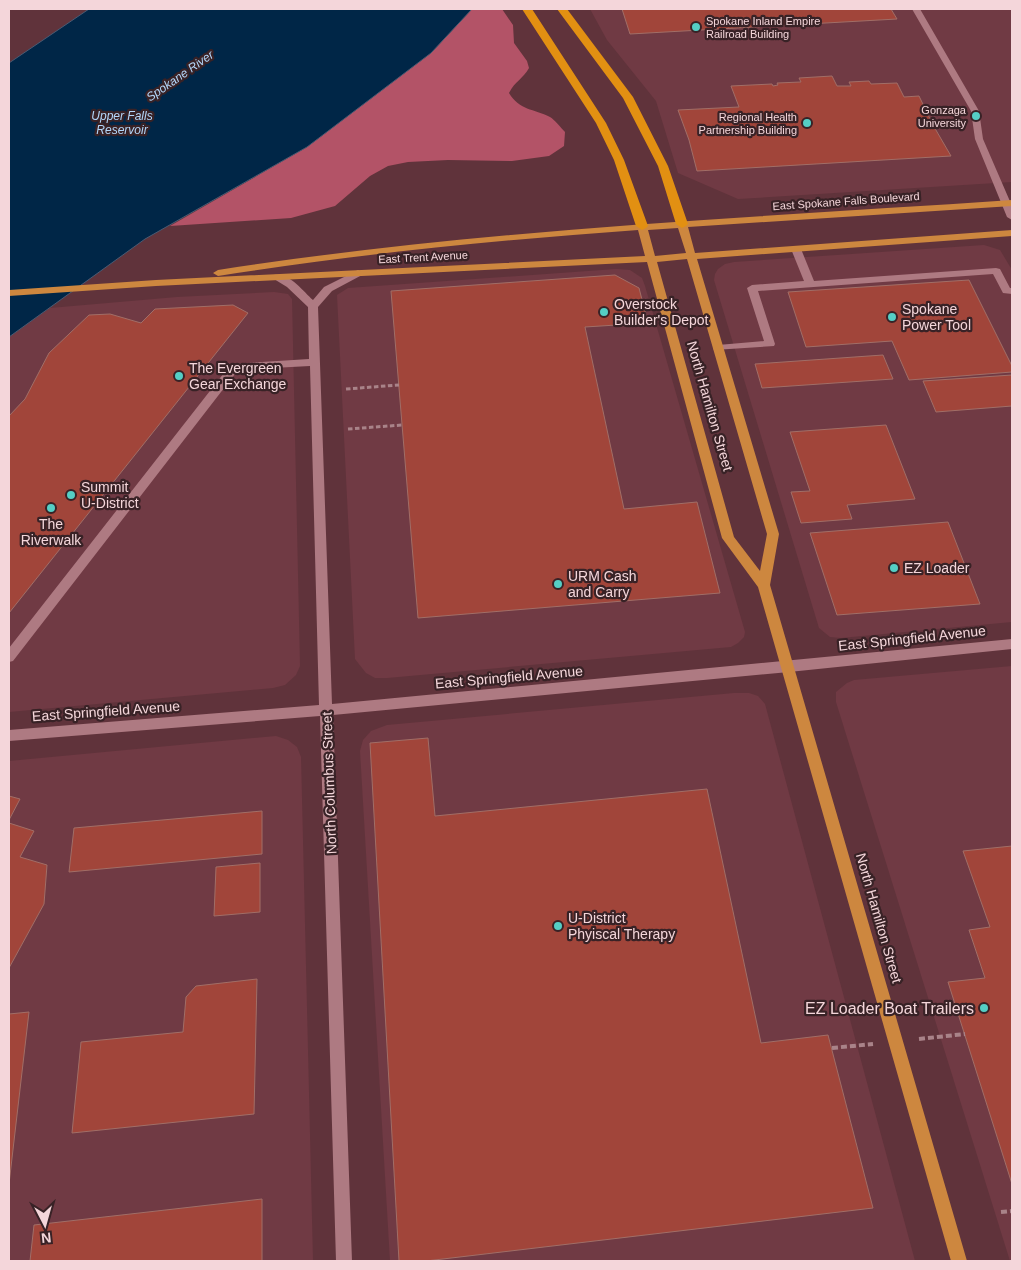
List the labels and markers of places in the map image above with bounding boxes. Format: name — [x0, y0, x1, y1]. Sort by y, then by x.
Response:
place label: Spokane Inland Empire Railroad Building — [706, 15, 820, 40]
marker: Spokane Inland Empire Railroad Building — [690, 21, 702, 33]
place label: Gonzaga University — [918, 104, 967, 129]
marker: Gonzaga University — [970, 110, 982, 122]
place label: Regional Health Partnership Building — [699, 111, 797, 136]
marker: Regional Health Partnership Building — [801, 117, 813, 129]
place label: Overstock Builder's Depot — [614, 296, 709, 328]
place label: Spokane Power Tool — [902, 301, 971, 333]
marker: Overstock Builder's Depot — [598, 306, 610, 318]
marker: Spokane Power Tool — [886, 311, 898, 323]
place label: The Evergreen Gear Exchange — [189, 360, 286, 392]
marker: The Evergreen Gear Exchange — [173, 370, 185, 382]
place label: Summit U-District — [81, 479, 139, 511]
marker: Summit U-District — [65, 489, 77, 501]
marker: The Riverwalk — [45, 502, 57, 514]
place label: The Riverwalk — [21, 516, 82, 548]
place label: EZ Loader — [904, 560, 970, 576]
marker: EZ Loader — [888, 562, 900, 574]
place label: URM Cash and Carry — [568, 568, 636, 600]
marker: URM Cash and Carry — [552, 578, 564, 590]
place label: U-District Phyiscal Therapy — [568, 910, 675, 942]
marker: U-District Phyiscal Therapy — [552, 920, 564, 932]
place label: EZ Loader Boat Trailers — [805, 1000, 974, 1017]
marker: EZ Loader Boat Trailers — [978, 1002, 990, 1014]

